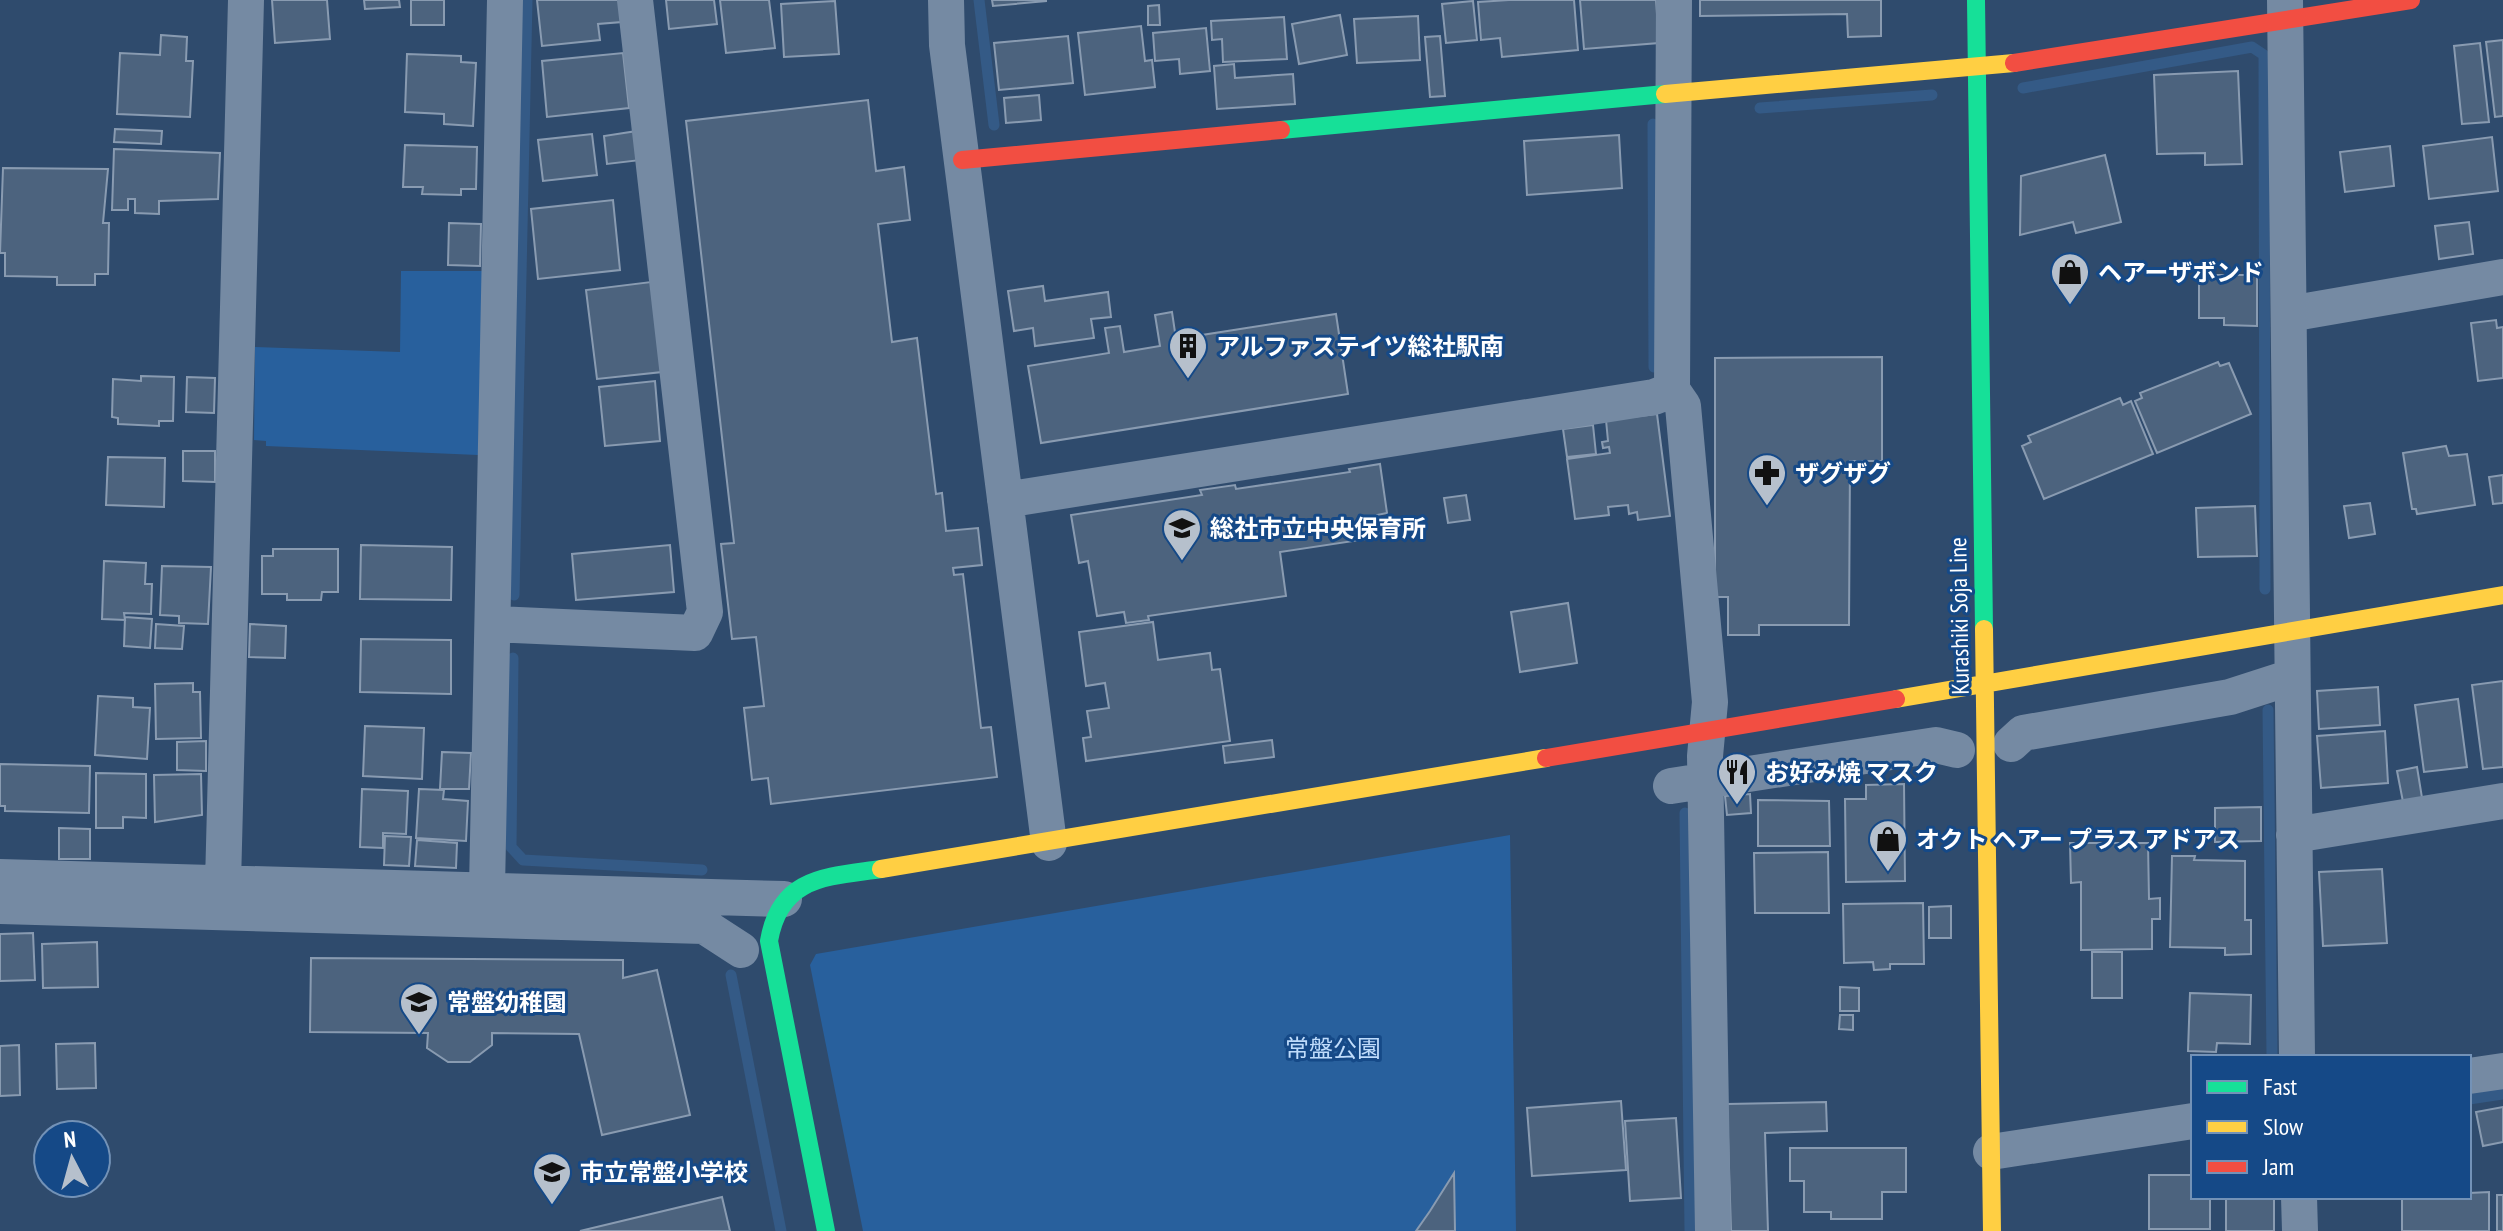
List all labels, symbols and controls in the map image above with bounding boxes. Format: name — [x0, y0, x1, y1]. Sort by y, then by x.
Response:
shop icon: ヘアーザボンド — [2049, 251, 2091, 306]
place label: ヘアーザボンド — [2098, 257, 2264, 288]
building icon: アルファステイツ総社駅南 — [1167, 325, 1209, 380]
place label: アルファステイツ総社駅南 — [1216, 331, 1504, 362]
pharmacy icon: ザグザグ — [1746, 452, 1788, 507]
place label: ザグザグ — [1795, 458, 1891, 489]
school or university icon: 総社市立中央保育所 — [1161, 507, 1203, 562]
place label: 総社市立中央保育所 — [1210, 513, 1426, 544]
street label: Kurashiki Soja Line — [1942, 537, 1976, 695]
restaurant icon: お好み焼 マスク — [1716, 751, 1758, 806]
place label: お好み焼 マスク — [1765, 757, 1938, 788]
shop icon: オクト ヘアー プラス アドアス — [1867, 818, 1909, 873]
place label: オクト ヘアー プラス アドアス — [1916, 824, 2240, 855]
school or university icon: 常盤幼稚園 — [398, 981, 440, 1036]
place label: 常盤幼稚園 — [447, 987, 567, 1018]
park label: 常盤公園 — [1285, 1033, 1381, 1064]
legend — [2191, 1055, 2471, 1199]
text: Fast — [2263, 1071, 2298, 1102]
text: Slow — [2263, 1111, 2304, 1142]
north arrow — [32, 1119, 112, 1199]
text: N — [63, 1125, 77, 1154]
school or university icon: 市立常盤小学校 — [531, 1151, 573, 1206]
text: Jam — [2262, 1151, 2294, 1182]
place label: 市立常盤小学校 — [580, 1157, 748, 1188]

